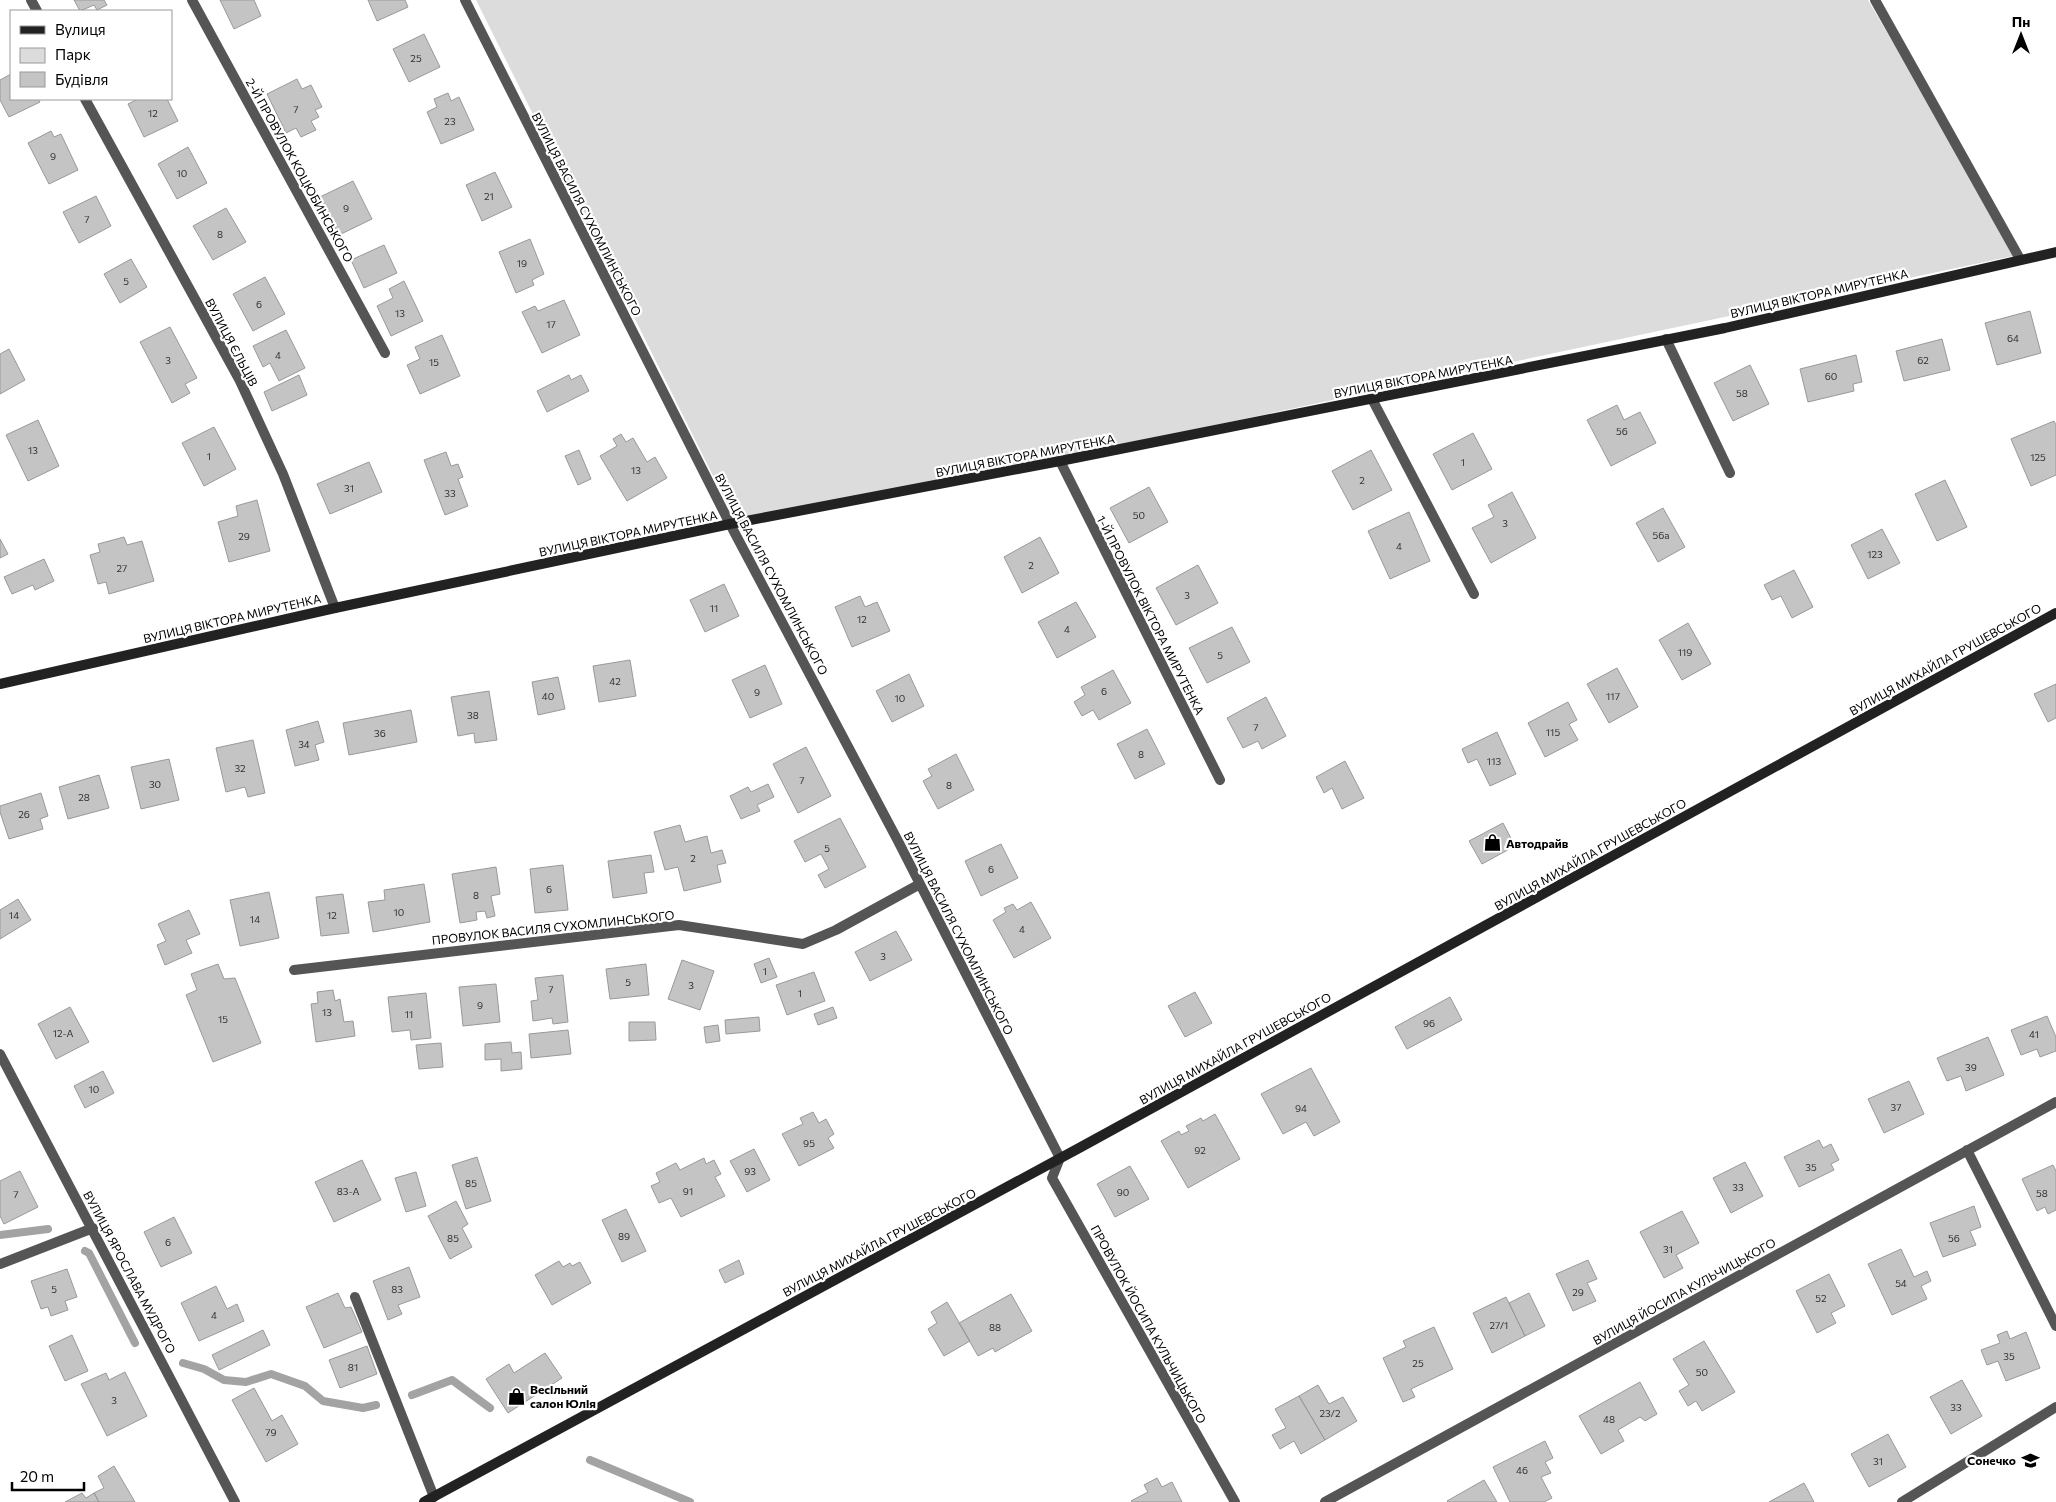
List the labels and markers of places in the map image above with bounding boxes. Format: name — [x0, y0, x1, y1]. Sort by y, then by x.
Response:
shop icon: Автодрайв — [1482, 833, 1502, 853]
place label: Автодрайв — [1506, 836, 1569, 850]
place label: Весільний салон Юлія — [530, 1382, 596, 1410]
shop icon: Весільний салон Юлія — [506, 1386, 526, 1406]
school or university icon: Сонечко — [2020, 1450, 2040, 1470]
place label: Сонечко — [1967, 1453, 2016, 1467]

